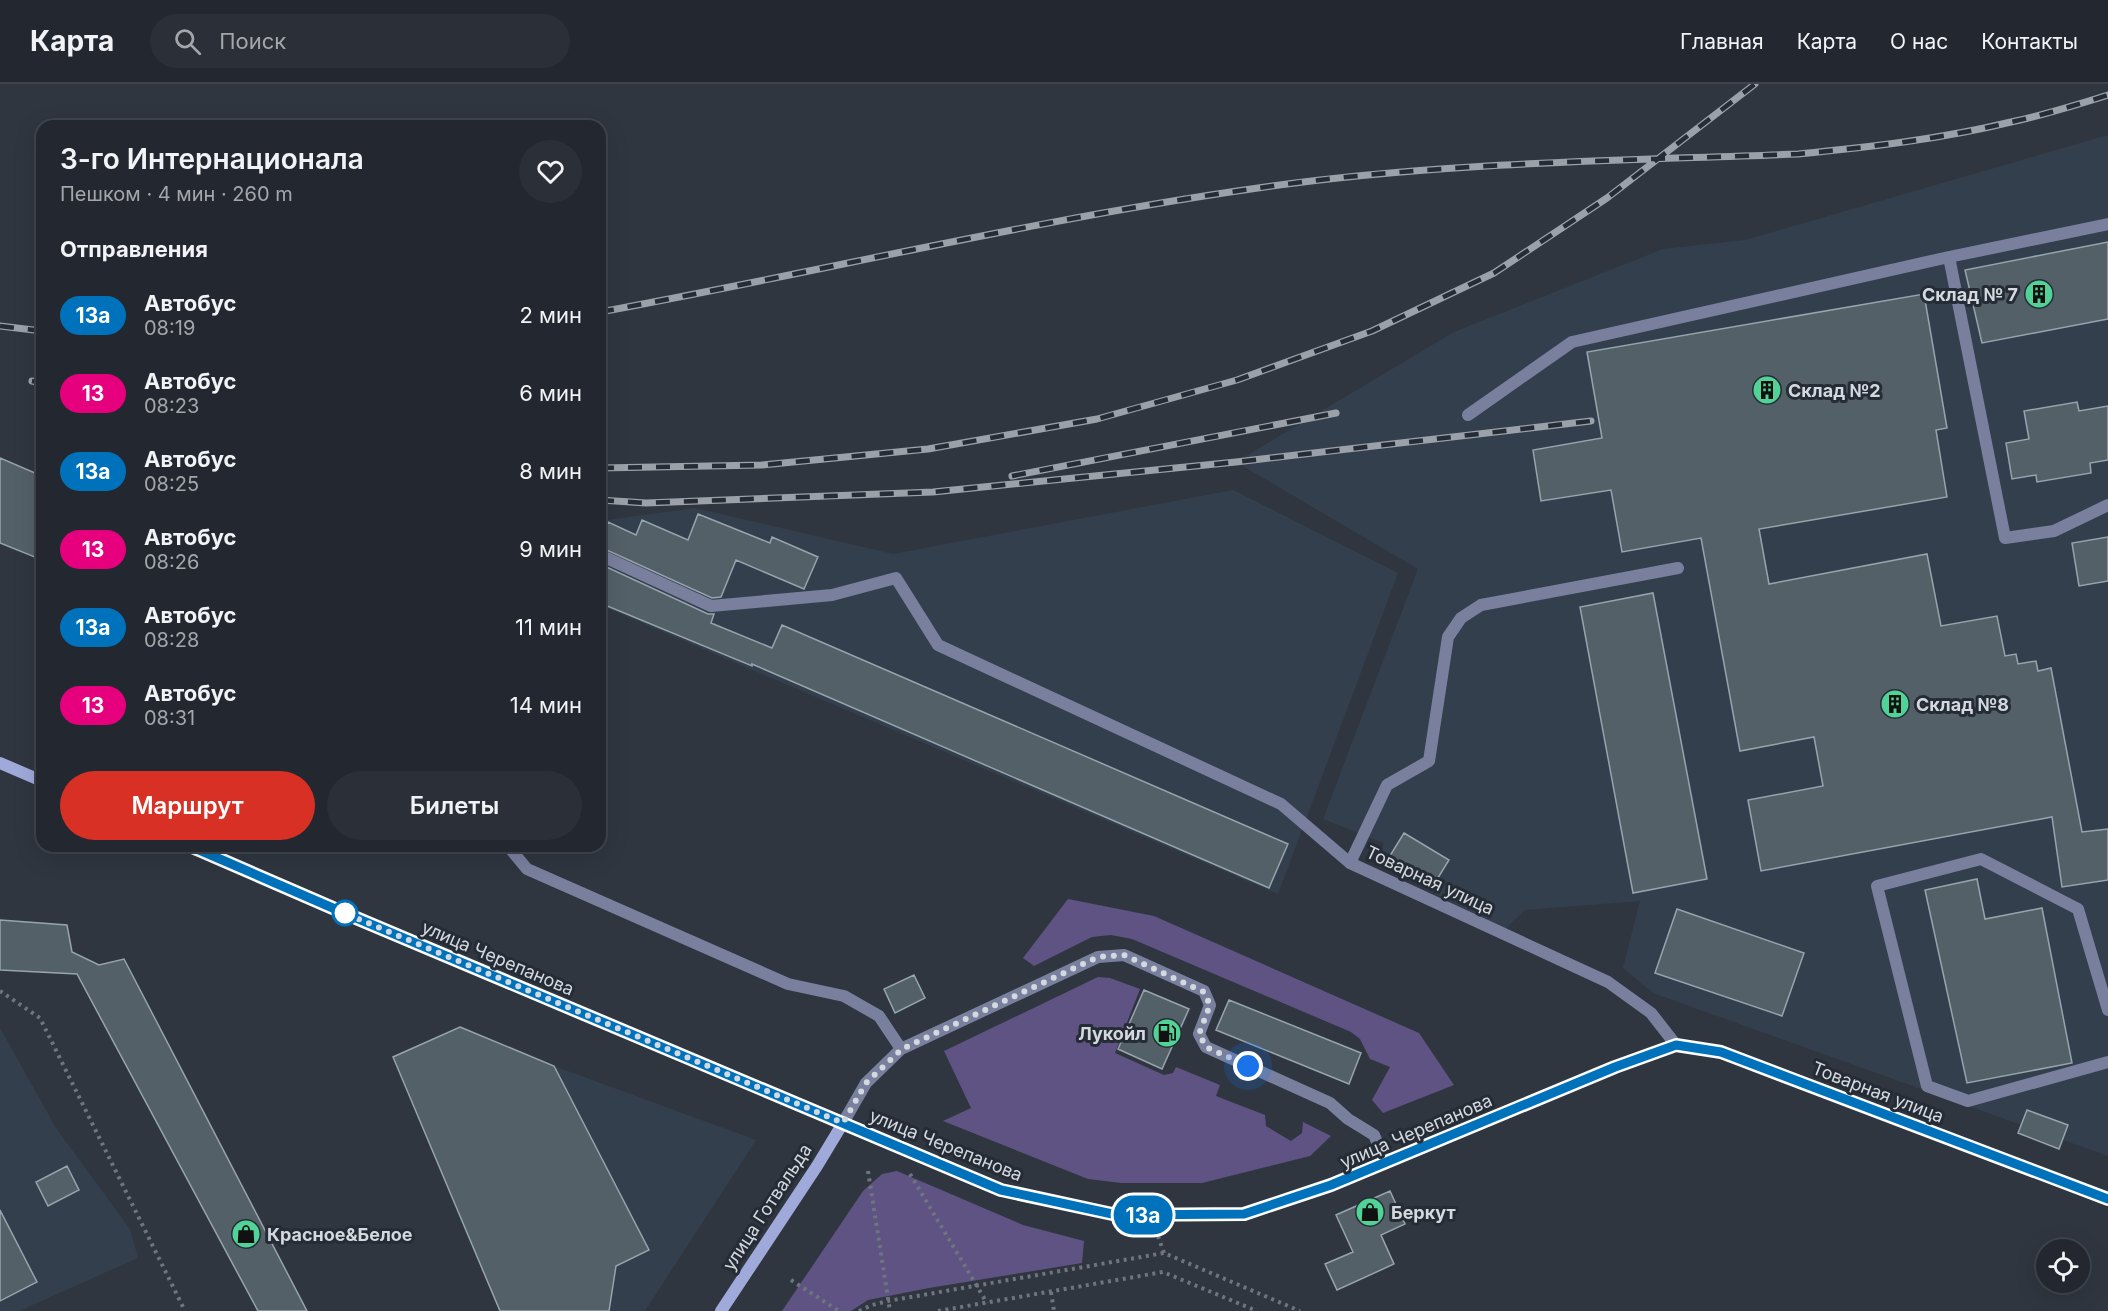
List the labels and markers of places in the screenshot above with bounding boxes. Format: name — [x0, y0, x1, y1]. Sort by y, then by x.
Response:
building icon: Склад № 7 — [2023, 278, 2055, 310]
place label: Склад № 7 — [1922, 284, 2018, 305]
building icon: Склад №2 — [1751, 374, 1783, 406]
place label: Склад №2 — [1788, 380, 1881, 401]
building icon: Склад №8 — [1879, 688, 1911, 720]
place label: Склад №8 — [1916, 694, 2009, 715]
unlabelled marker — [332, 900, 358, 926]
fuel station icon: Лукойл — [1151, 1017, 1183, 1049]
place label: Лукойл — [1078, 1023, 1146, 1044]
shop icon: Беркут — [1354, 1196, 1386, 1228]
place label: Беркут — [1391, 1202, 1456, 1223]
shop icon: Красное&Белое — [230, 1218, 262, 1250]
place label: Красное&Белое — [267, 1224, 413, 1245]

